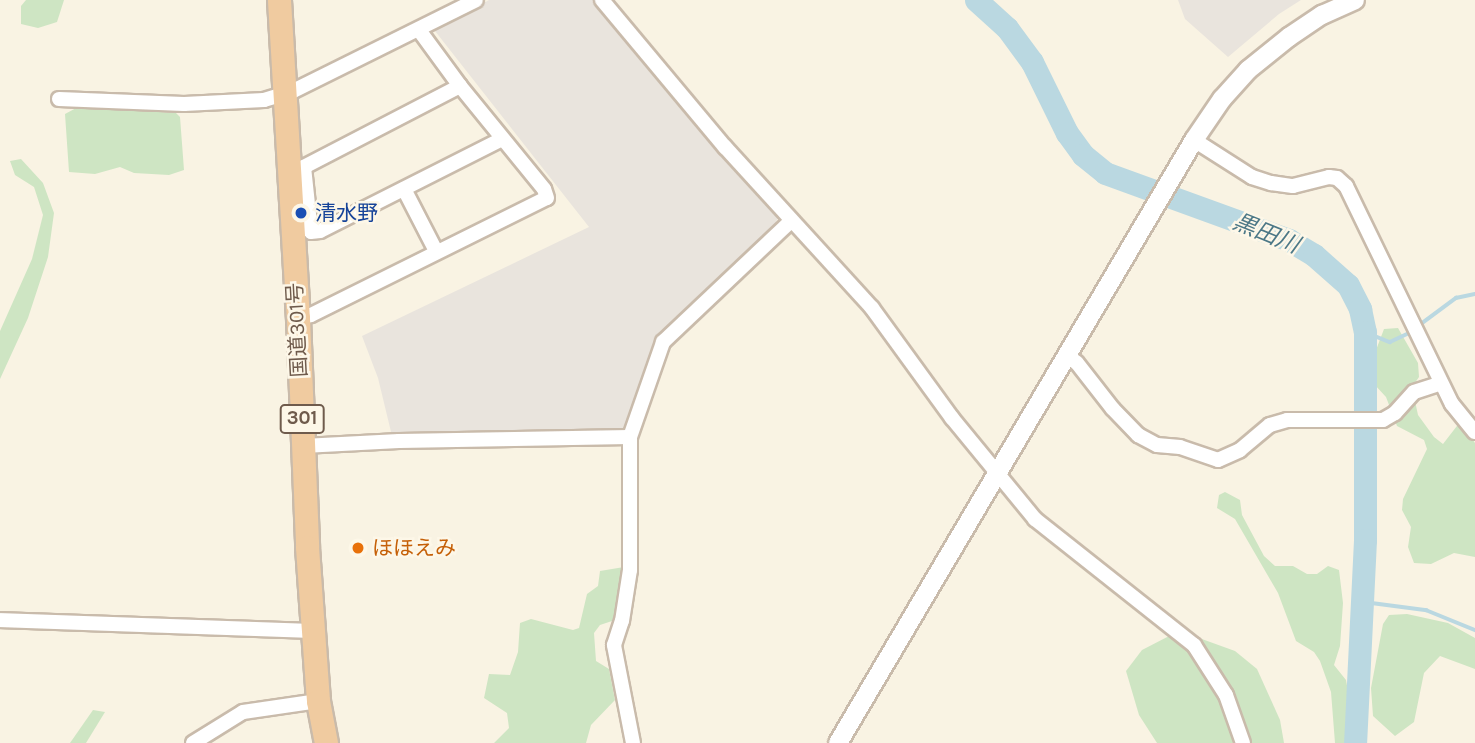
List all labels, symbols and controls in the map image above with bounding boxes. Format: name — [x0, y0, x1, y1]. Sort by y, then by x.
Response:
place label: 清水野 — [315, 200, 378, 226]
marker: 清水野 — [293, 205, 309, 221]
water label: 黒田川 — [1229, 208, 1303, 260]
street label: 国道301号 — [282, 282, 312, 378]
road number: 301 — [279, 404, 325, 434]
place label: ほほえみ — [372, 535, 456, 561]
marker: ほほえみ — [350, 540, 366, 556]

